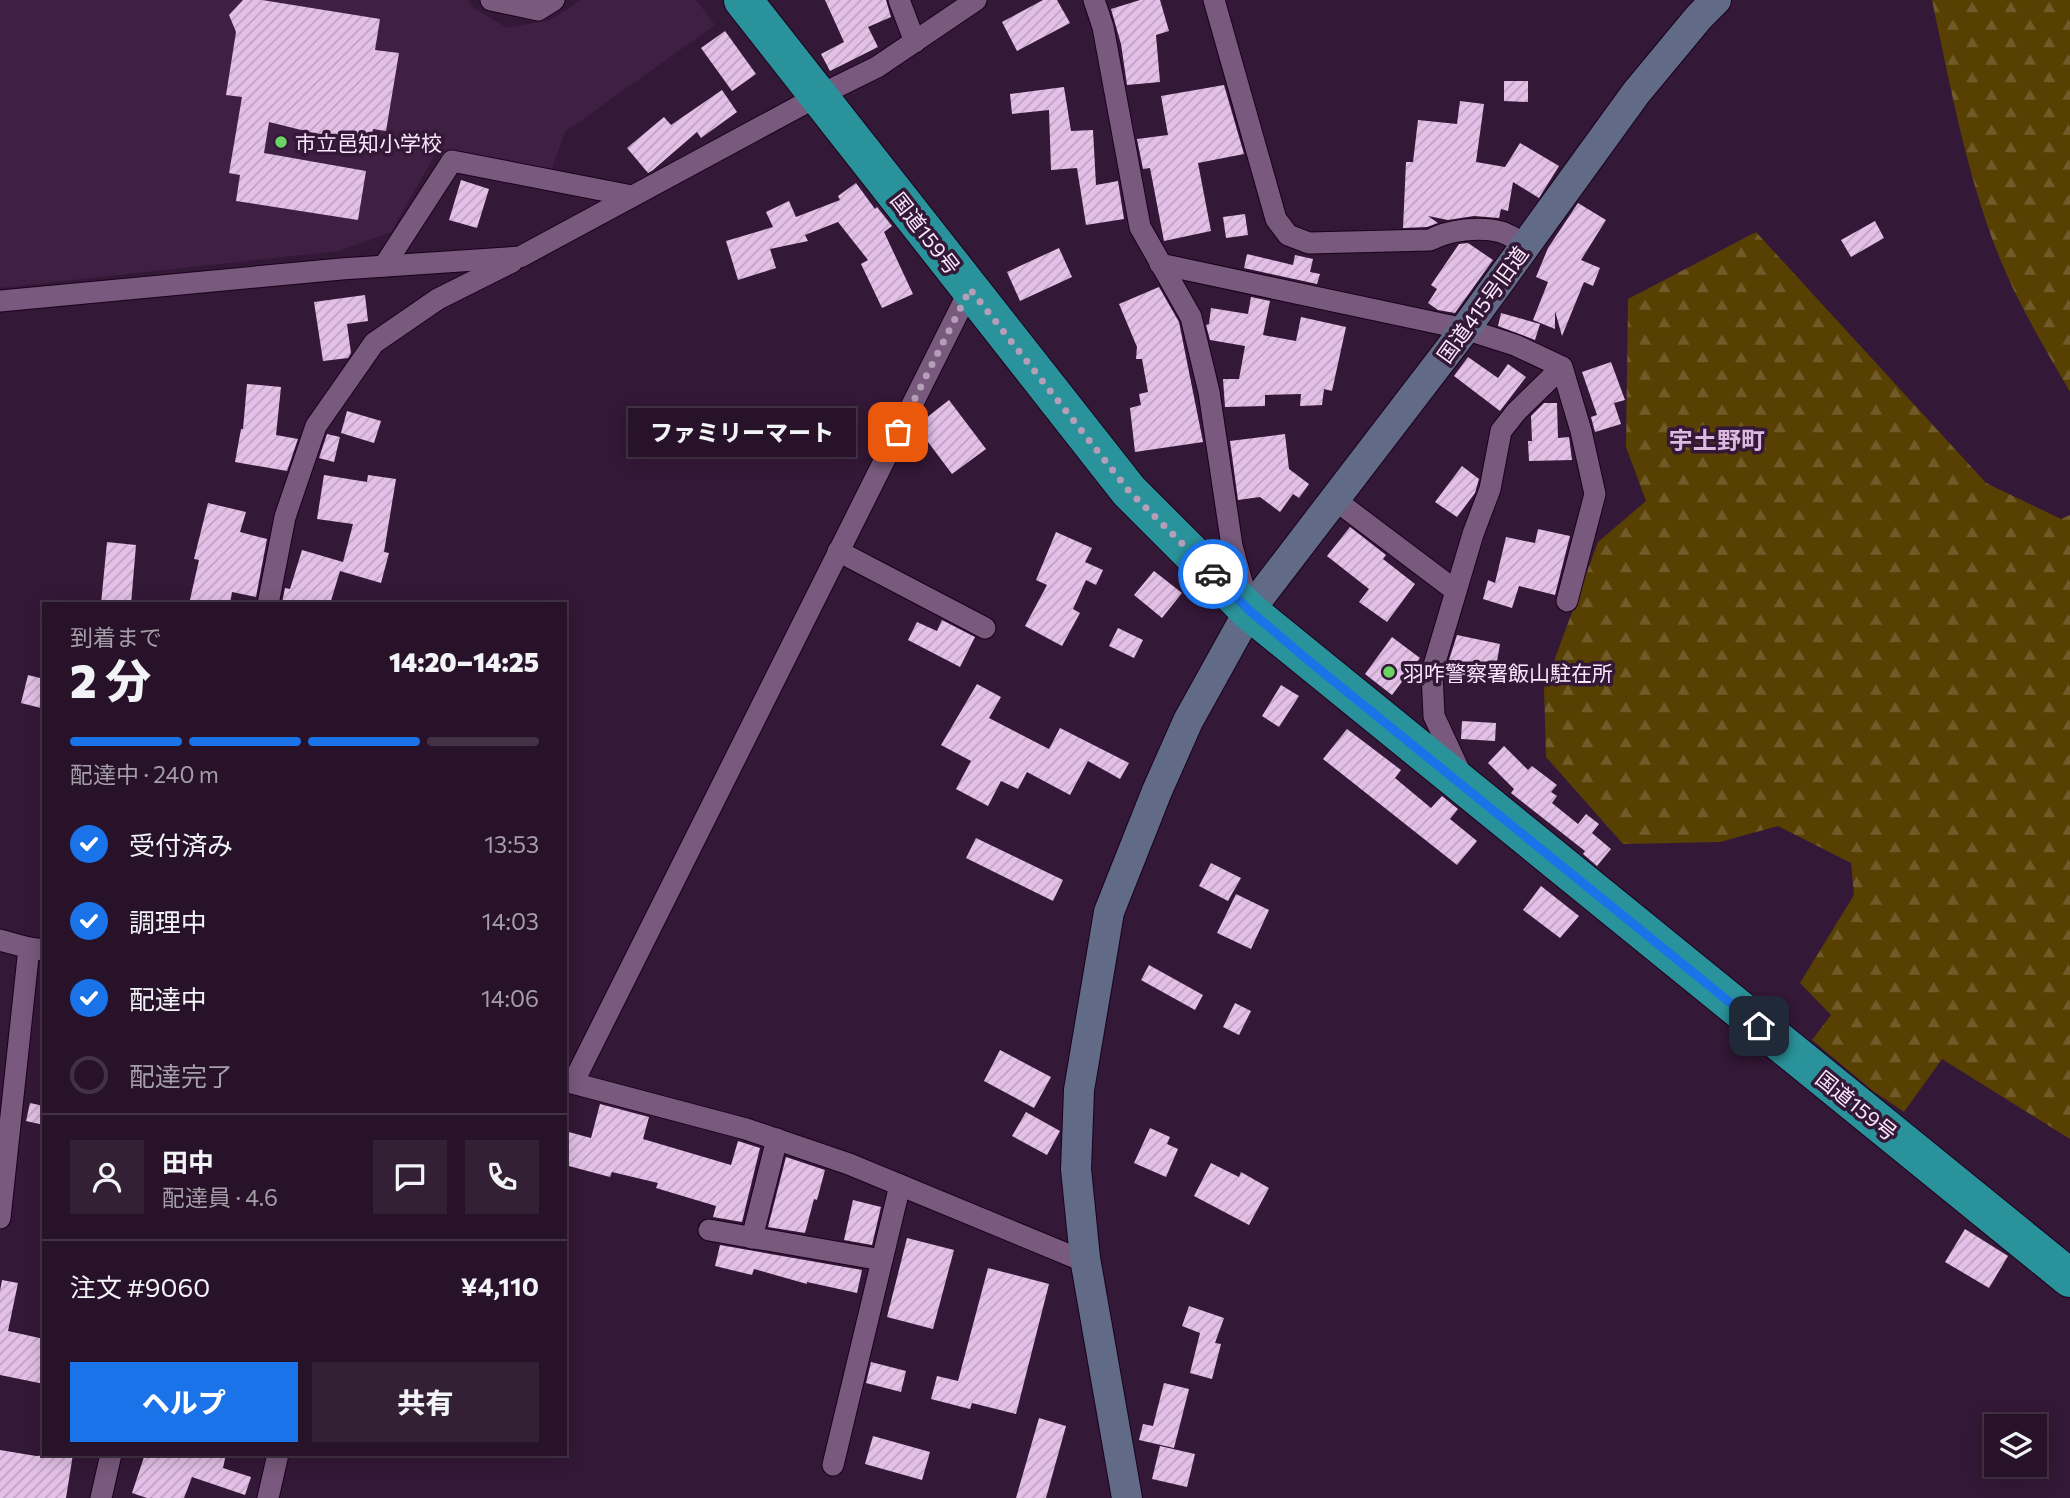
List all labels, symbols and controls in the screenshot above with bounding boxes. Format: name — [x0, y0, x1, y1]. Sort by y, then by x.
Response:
place label: 市立邑知小学校 — [295, 130, 442, 155]
marker: 市立邑知小学校 — [273, 134, 289, 150]
street label: 国道159号 — [886, 187, 966, 279]
street label: 国道415号旧道 — [1431, 241, 1533, 367]
pin — [868, 402, 928, 462]
callout: ファミリーマート — [628, 408, 856, 457]
icon: bag — [879, 413, 917, 451]
text: ファミリーマート — [650, 418, 834, 446]
district label: 宇土野町 — [1669, 425, 1765, 454]
courier — [1178, 539, 1248, 609]
icon: car — [1194, 555, 1232, 593]
text: 到着まで — [70, 623, 162, 651]
text: 14:20–14:25 — [389, 646, 539, 677]
text: 2 分 — [70, 651, 151, 707]
place label: 羽咋警察署飯山駐在所 — [1403, 660, 1613, 685]
marker: 羽咋警察署飯山駐在所 — [1381, 664, 1397, 680]
text: 配達中 · 240 m — [70, 760, 219, 788]
icon: check — [70, 825, 108, 863]
text: 受付済み — [129, 829, 233, 860]
text: 13:53 — [484, 830, 539, 858]
icon: check — [70, 902, 108, 940]
text: 調理中 — [129, 906, 207, 937]
text: 14:03 — [482, 907, 539, 935]
icon: check — [70, 979, 108, 1017]
text: 配達中 — [129, 983, 207, 1014]
text: 14:06 — [481, 984, 539, 1012]
pin — [1729, 996, 1789, 1056]
icon: home — [1740, 1007, 1778, 1045]
text: 配達完了 — [129, 1060, 233, 1091]
street label: 国道159号 — [1812, 1065, 1902, 1145]
button: person — [70, 1140, 144, 1214]
button: chat — [373, 1140, 447, 1214]
button: phone — [465, 1140, 539, 1214]
text: 田中 — [162, 1146, 214, 1177]
text: 配達員 · 4.6 — [162, 1183, 278, 1211]
text: ¥4,110 — [461, 1270, 539, 1301]
text: 注文 #9060 — [70, 1271, 210, 1302]
button: ヘルプ — [70, 1362, 298, 1442]
button: 共有 — [312, 1362, 539, 1442]
map controls — [1984, 1414, 2047, 1477]
button: layers — [1984, 1414, 2047, 1477]

